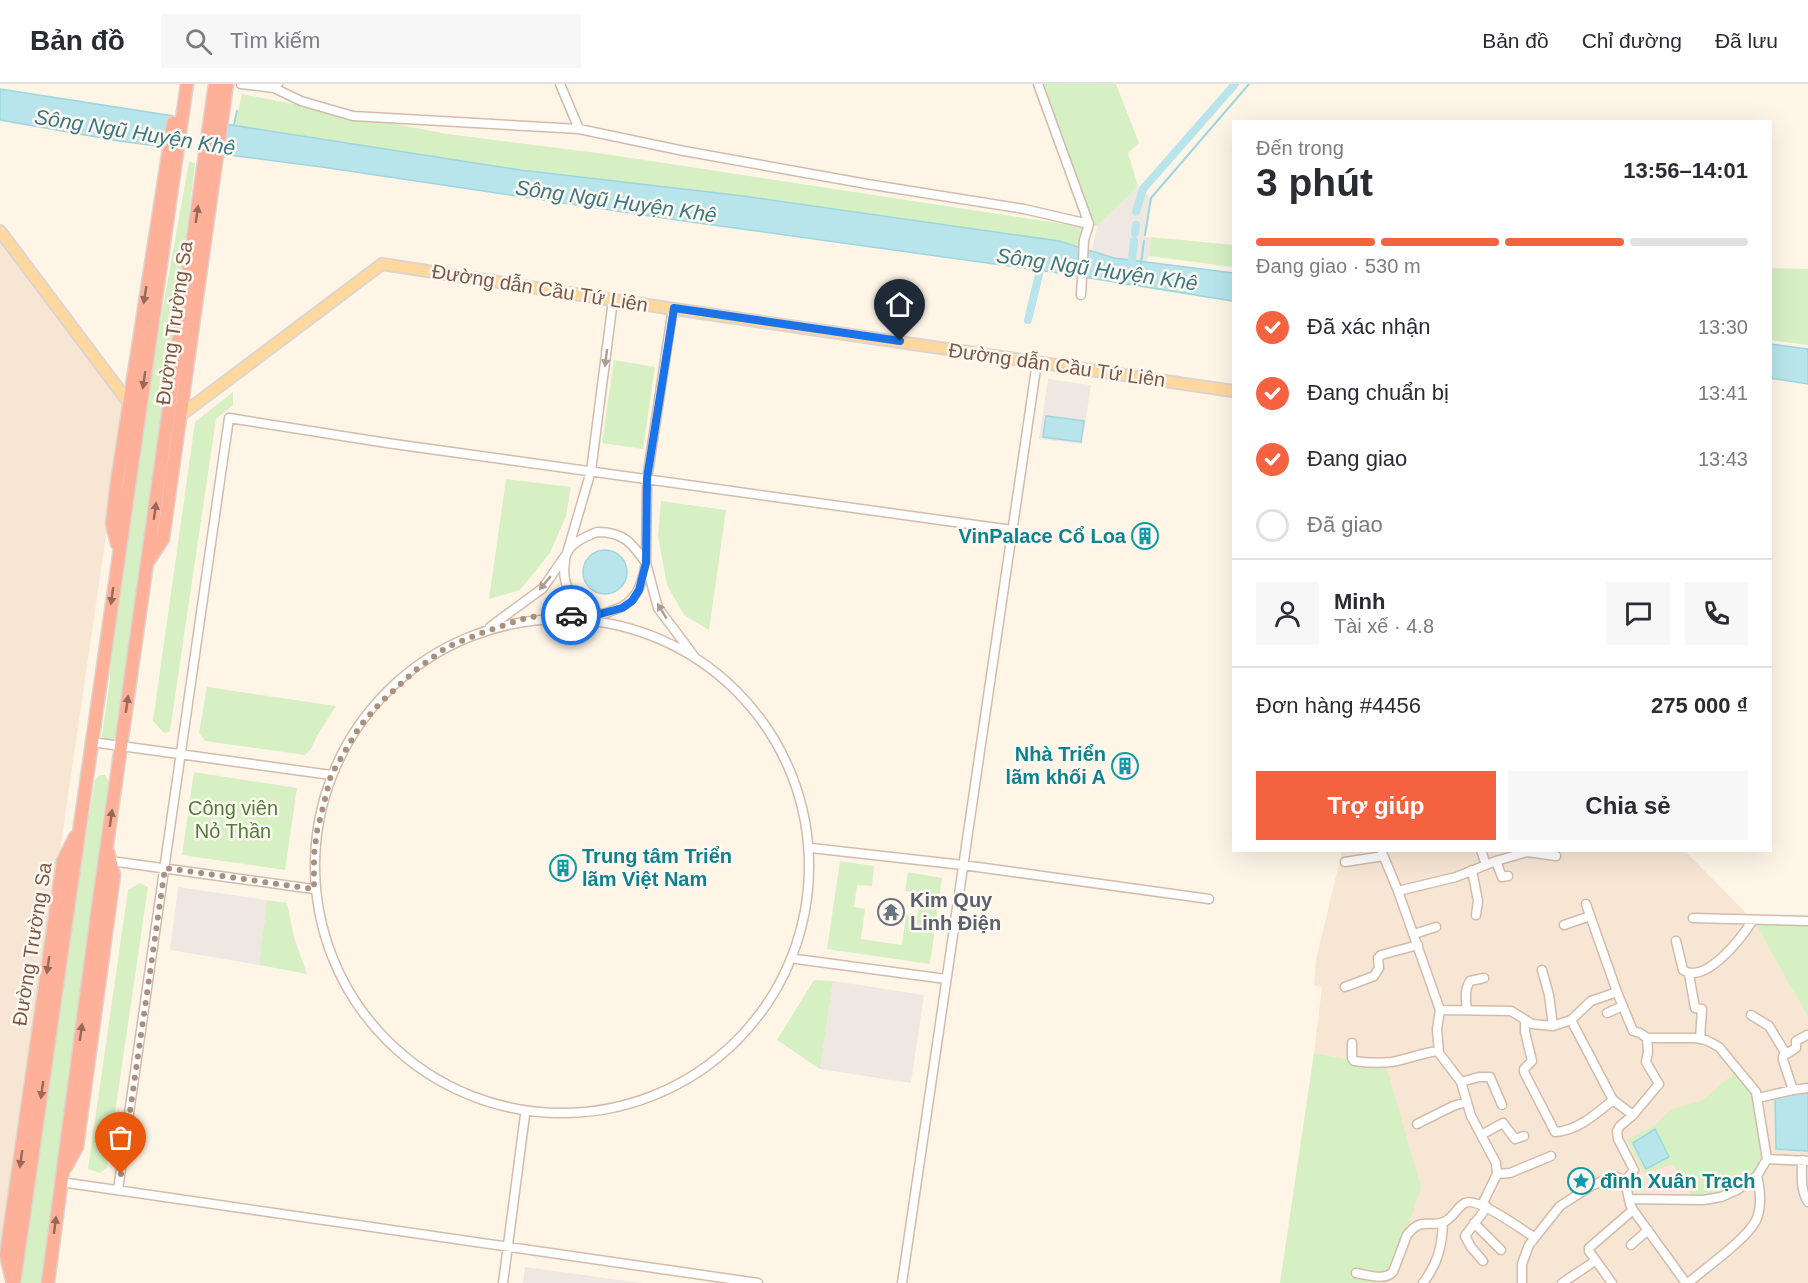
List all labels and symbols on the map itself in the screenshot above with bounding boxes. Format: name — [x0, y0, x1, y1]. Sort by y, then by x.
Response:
water label: Sông Ngũ Huyện Khê — [33, 105, 237, 159]
water label: Sông Ngũ Huyện Khê — [514, 175, 718, 227]
one-way arrow — [193, 205, 202, 224]
street label: Đường Trường Sa — [152, 239, 197, 406]
water label: Sông Ngũ Huyện Khê — [995, 243, 1199, 295]
street label: Đường dẫn Cầu Tứ Liên — [430, 260, 650, 316]
pin — [874, 279, 925, 341]
one-way arrow — [141, 286, 150, 305]
street label: Đường dẫn Cầu Tứ Liên — [947, 339, 1167, 391]
one-way arrow — [601, 349, 610, 368]
one-way arrow — [139, 371, 148, 390]
one-way arrow — [150, 502, 159, 521]
building icon: VinPalace Cổ Loa — [1130, 521, 1160, 551]
place label: VinPalace Cổ Loa — [959, 525, 1127, 547]
one-way arrow — [538, 575, 551, 591]
courier — [541, 585, 601, 645]
one-way arrow — [108, 586, 117, 605]
one-way arrow — [656, 603, 667, 619]
one-way arrow — [123, 695, 132, 714]
place label: Nhà Triển lãm khối A — [1006, 743, 1106, 788]
building icon: Nhà Triển lãm khối A — [1110, 751, 1140, 781]
park label: Công viên Nỏ Thần — [188, 797, 278, 842]
one-way arrow — [107, 808, 116, 827]
place label: Trung tâm Triển lãm Việt Nam — [582, 845, 732, 890]
building icon: Trung tâm Triển lãm Việt Nam — [548, 853, 578, 883]
street label: Đường Trường Sa — [8, 860, 56, 1027]
place label: Kim Quy Linh Điện — [910, 889, 1001, 934]
temple icon: Kim Quy Linh Điện — [876, 897, 906, 927]
one-way arrow — [43, 956, 52, 975]
one-way arrow — [77, 1022, 86, 1041]
one-way arrow — [38, 1080, 47, 1099]
pin — [95, 1112, 146, 1174]
one-way arrow — [16, 1149, 25, 1168]
place icon: đình Xuân Trạch — [1566, 1166, 1596, 1196]
place label: đình Xuân Trạch — [1600, 1170, 1756, 1192]
one-way arrow — [51, 1215, 60, 1234]

